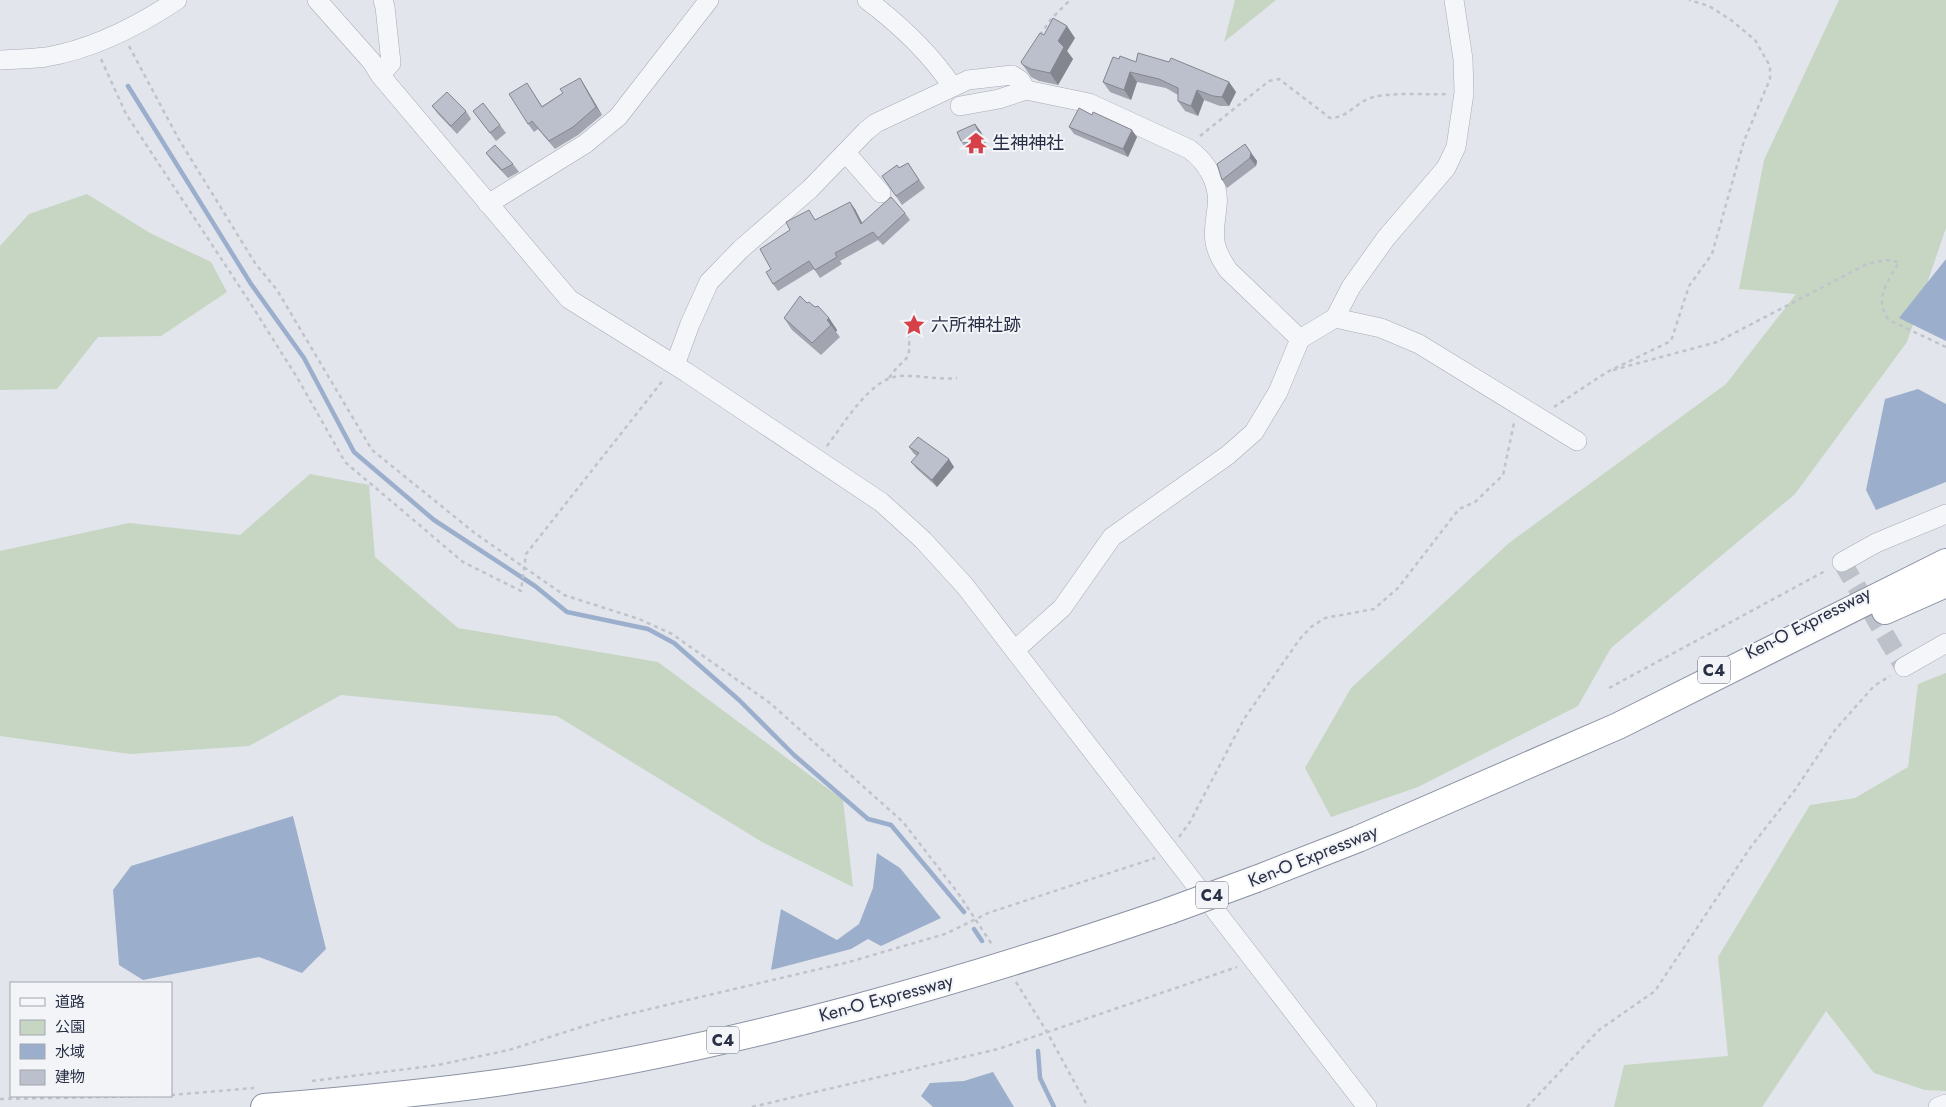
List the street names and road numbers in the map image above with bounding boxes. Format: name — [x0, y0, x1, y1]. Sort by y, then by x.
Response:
street label: Ken-O Expressway — [1741, 580, 1875, 666]
road number: C4 — [1698, 656, 1730, 684]
street label: Ken-O Expressway — [1244, 818, 1382, 894]
road number: C4 — [1196, 882, 1228, 908]
street label: Ken-O Expressway — [816, 968, 956, 1028]
road number: C4 — [707, 1026, 739, 1054]

